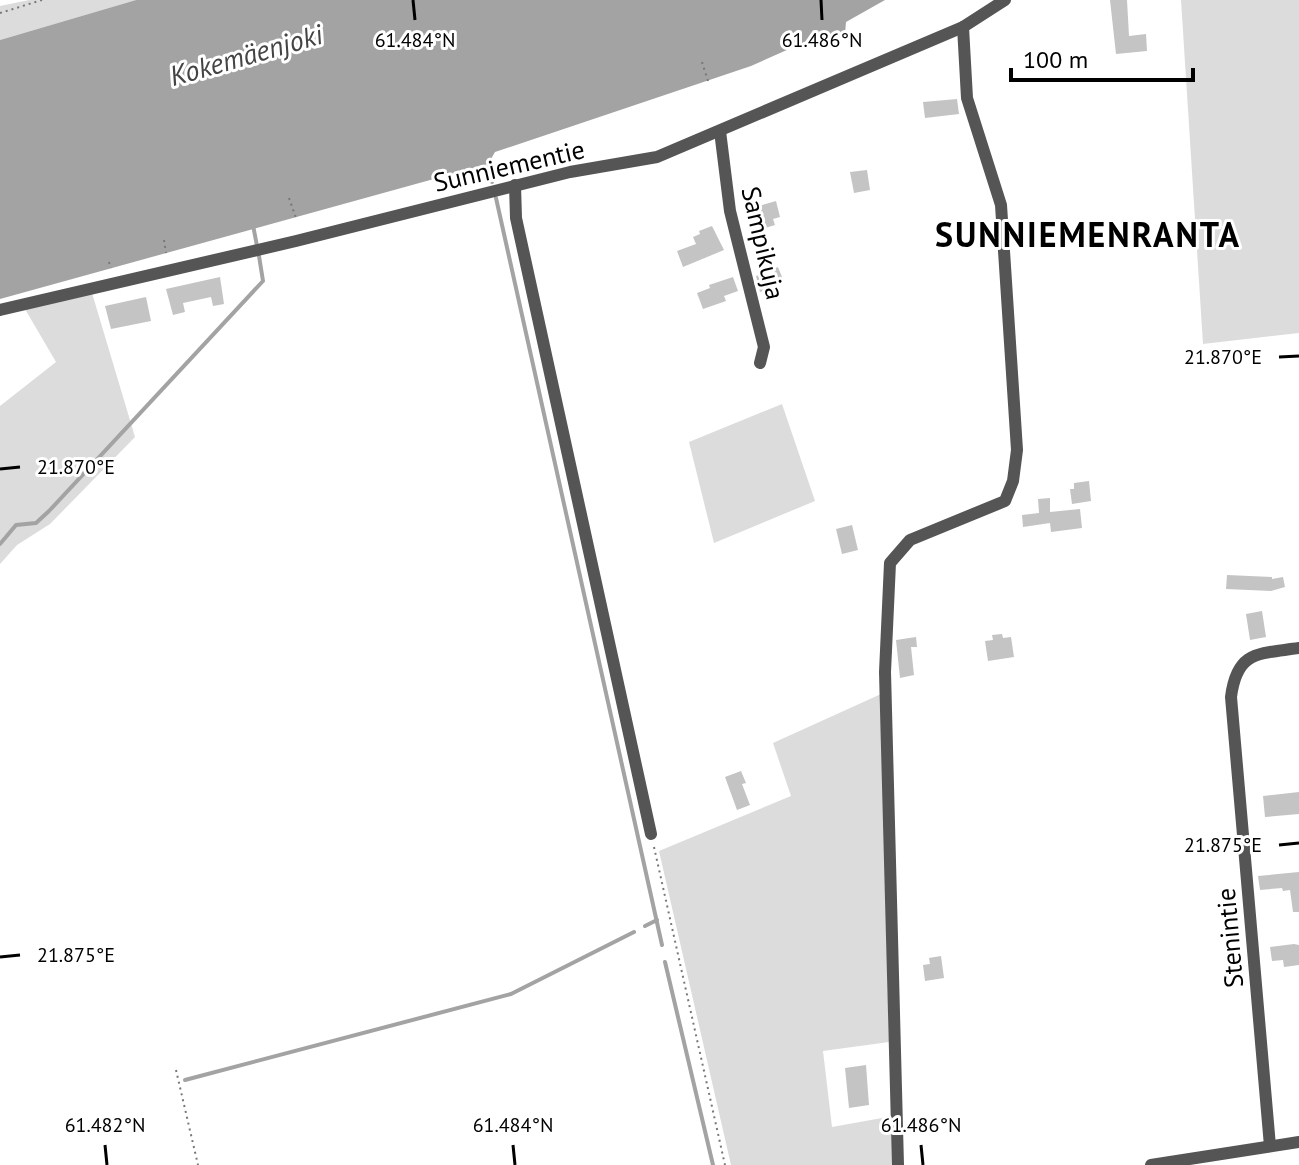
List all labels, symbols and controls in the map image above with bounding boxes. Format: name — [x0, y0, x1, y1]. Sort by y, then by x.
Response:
water label: Kokemäenjoki — [165, 15, 327, 94]
text: 61.484°N — [375, 27, 455, 53]
text: 61.486°N — [782, 27, 862, 53]
scale bar — [1011, 32, 1193, 82]
text: 100 m — [1023, 44, 1088, 75]
street label: Sunniementie — [430, 132, 588, 199]
street label: Sampikuja — [734, 183, 793, 303]
district label: SUNNIEMENRANTA — [935, 212, 1241, 256]
text: 21.870°E — [1184, 344, 1262, 370]
text: 21.870°E — [37, 454, 115, 480]
text: 21.875°E — [1184, 832, 1262, 858]
street label: Stenintie — [1209, 887, 1250, 989]
text: 21.875°E — [37, 942, 115, 968]
text: 61.482°N — [65, 1112, 145, 1138]
text: 61.484°N — [473, 1112, 553, 1138]
text: 61.486°N — [881, 1112, 961, 1138]

